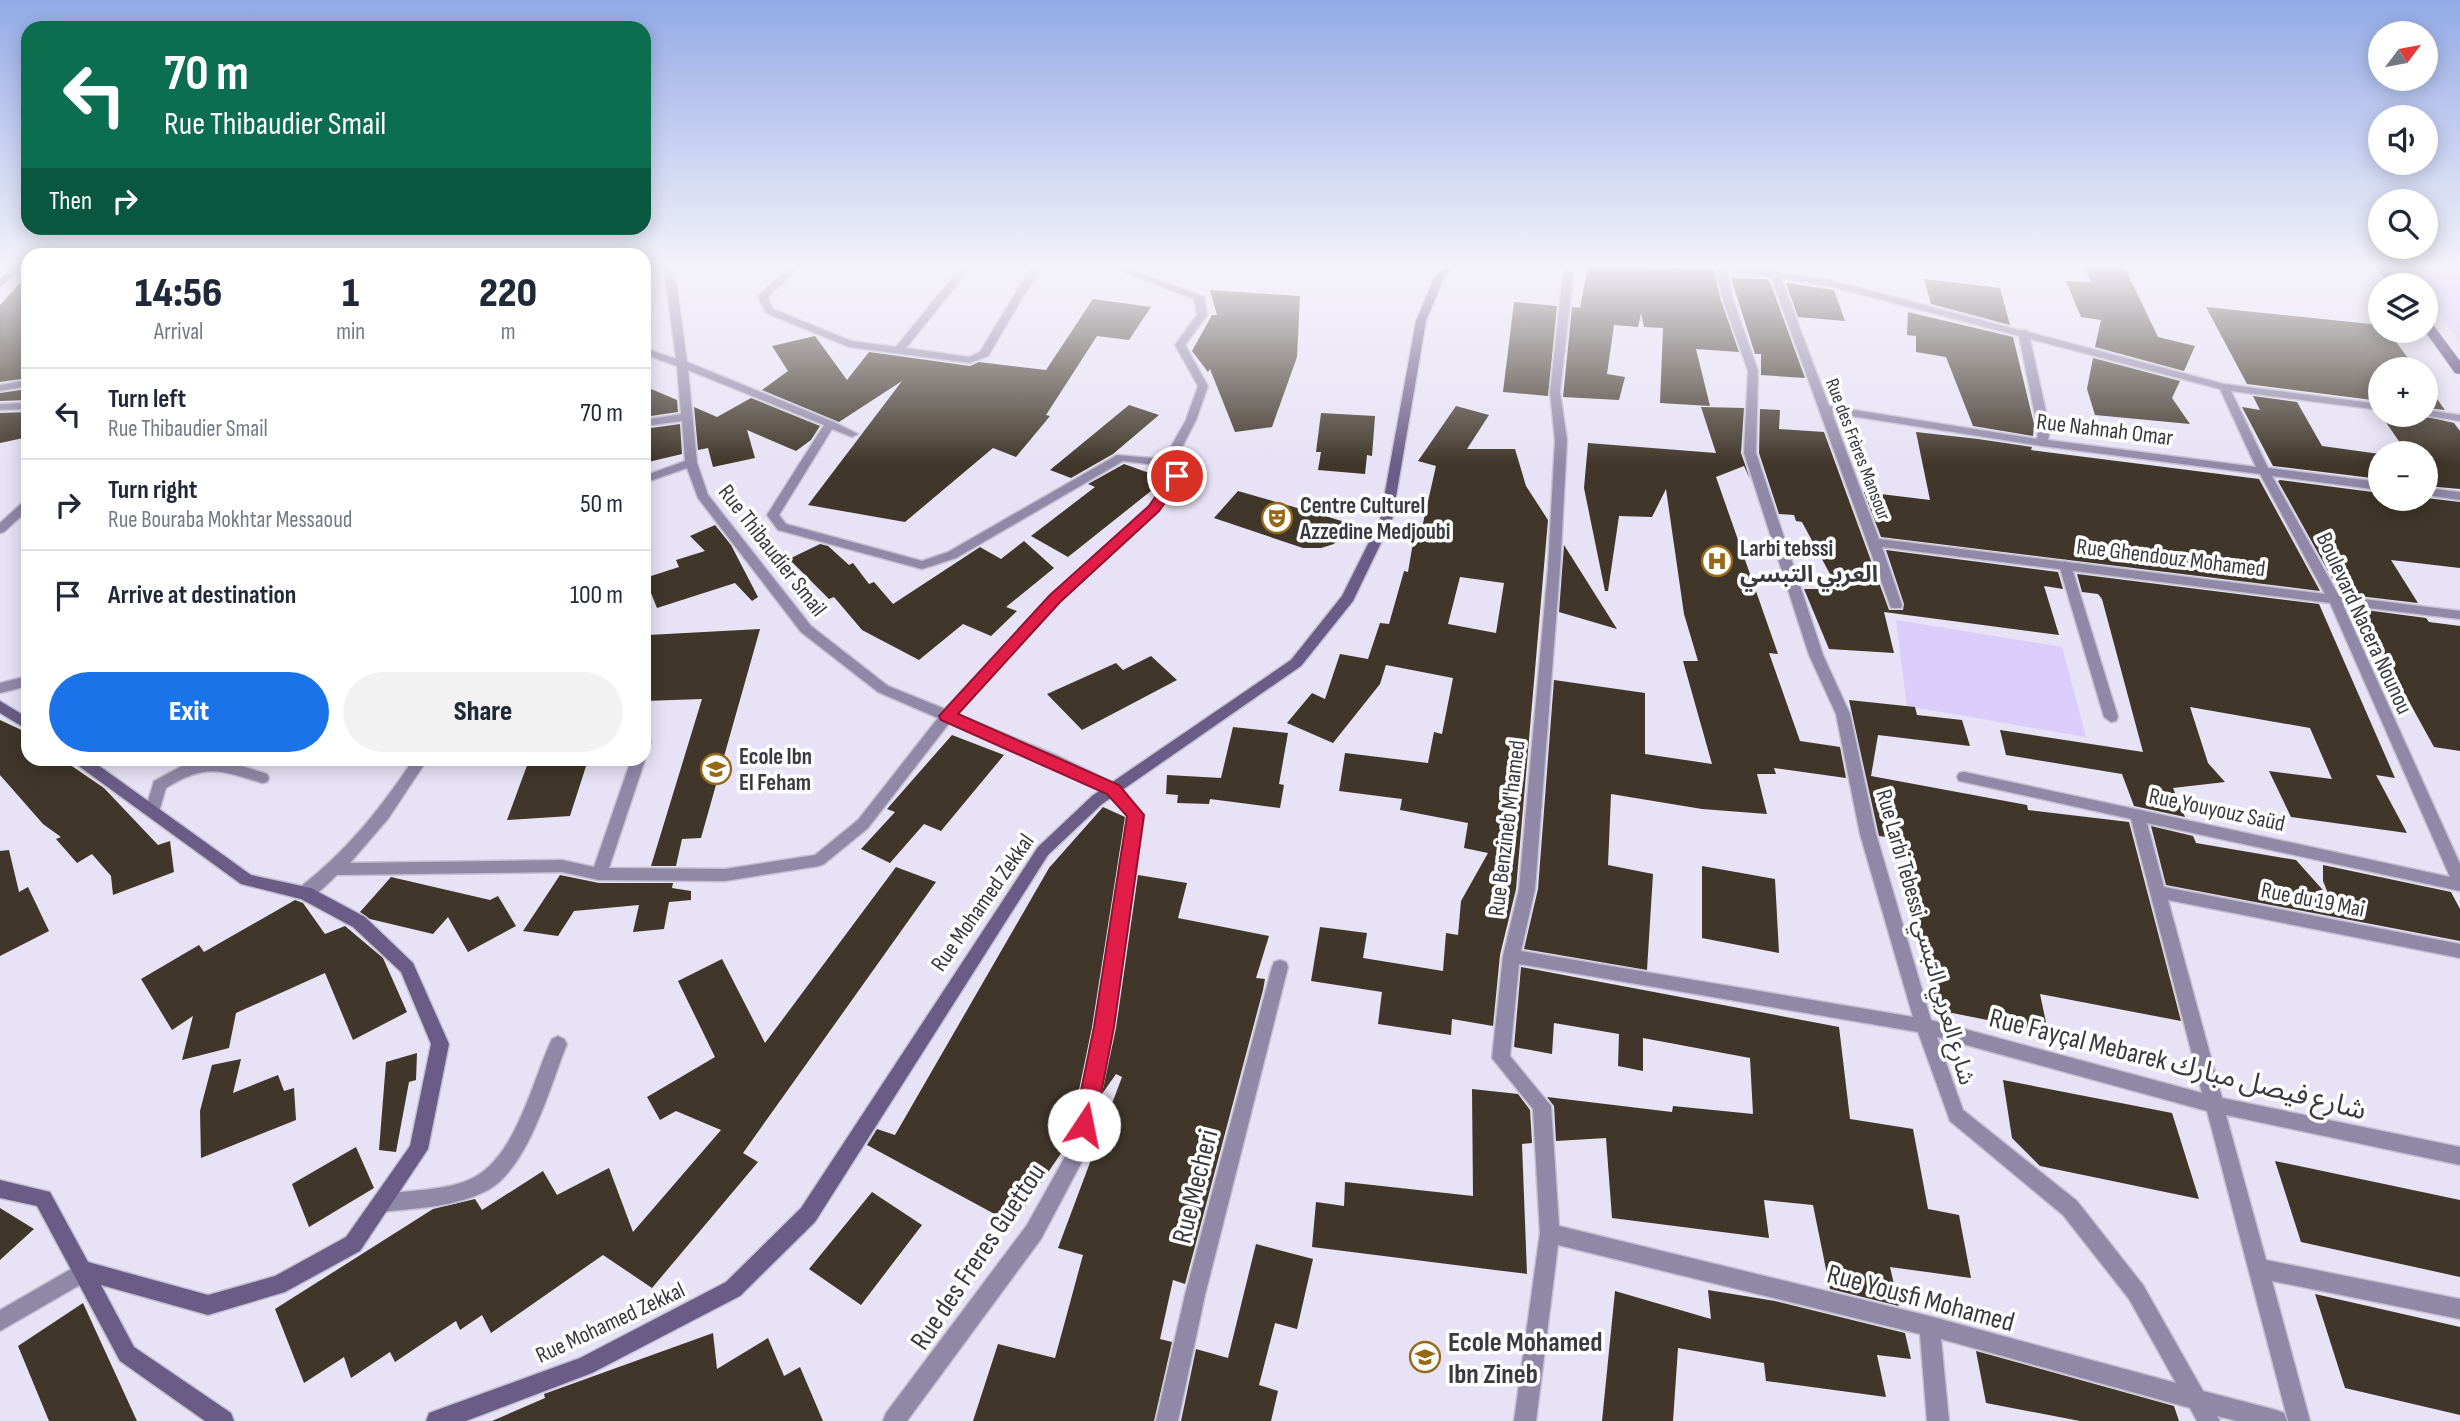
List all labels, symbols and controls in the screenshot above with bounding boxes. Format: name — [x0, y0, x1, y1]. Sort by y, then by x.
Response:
north arrow — [2368, 21, 2438, 91]
map controls — [2368, 21, 2438, 511]
text: 70 m — [164, 45, 249, 104]
icon: left — [49, 49, 140, 140]
text: Rue Thibaudier Smail — [164, 105, 386, 144]
button: sound — [2368, 105, 2438, 175]
icon: right — [106, 182, 144, 220]
text: Then — [49, 186, 92, 217]
button: search — [2368, 189, 2438, 259]
text: 14:56 — [135, 268, 223, 319]
text: 1 — [342, 268, 359, 319]
text: 220 — [479, 268, 537, 319]
button: layers — [2368, 273, 2438, 343]
text: Arrival — [154, 318, 203, 346]
text: min — [336, 318, 365, 346]
text: m — [501, 318, 515, 346]
button: + — [2368, 357, 2438, 427]
street label: Rue des Frères Mansour — [1820, 375, 1895, 524]
text: Turn left — [108, 384, 186, 415]
icon: left — [49, 395, 87, 433]
text: 70 m — [580, 398, 623, 429]
street label: Rue Nahnah Omar — [2035, 408, 2175, 452]
text: Rue Thibaudier Smail — [108, 415, 268, 443]
button: − — [2368, 441, 2438, 511]
pin — [1147, 446, 1207, 506]
icon: arrive — [1158, 457, 1196, 495]
text: Turn right — [108, 475, 197, 506]
street label: Rue Thibaudier Smail — [712, 479, 832, 622]
icon: right — [49, 486, 87, 524]
text: 50 m — [580, 489, 623, 520]
place label: Centre Culturel Azzedine Medjoubi — [1299, 492, 1451, 546]
theatre icon: Centre Culturel Azzedine Medjoubi — [1260, 501, 1294, 535]
text: Rue Bouraba Mokhtar Messaoud — [108, 506, 352, 534]
street label: Boulevard Nacera Nounou — [2310, 528, 2418, 719]
street label: Rue Ghendouz Mohamed — [2075, 533, 2267, 583]
place label: Larbi tebssi العربي التبسي — [1740, 535, 1878, 592]
hospital icon: Larbi tebssi العربي التبسي — [1700, 544, 1734, 578]
icon: arrive — [49, 577, 87, 615]
text: Arrive at destination — [108, 580, 296, 611]
text: 100 m — [570, 580, 623, 611]
button: Exit — [49, 672, 329, 752]
button: Share — [343, 672, 623, 752]
street label: Rue Benzineb M'hamed — [1482, 739, 1532, 918]
place label: Ecole Ibn El Feham — [739, 743, 812, 797]
school or university icon: Ecole Ibn El Feham — [699, 752, 733, 786]
street label: Rue Youyouz Saüd — [2146, 782, 2287, 838]
street label: Rue Larbi Tebessi شارع العربي التبسي — [1867, 786, 1981, 1089]
street label: Rue Mohamed Zekkal — [925, 828, 1041, 977]
street label: Rue du 19 Mai — [2259, 876, 2367, 924]
street label: Rue Fayçal Mebarek شارع فيصل مبارك — [1985, 1002, 2370, 1130]
position arrow — [1047, 1088, 1121, 1162]
street label: Rue Mecheri — [1165, 1126, 1225, 1247]
street label: Rue des Freres Guettou — [904, 1157, 1053, 1356]
street label: Rue Yousfi Mohamed — [1823, 1258, 2018, 1339]
street label: Rue Mohamed Zekkal — [531, 1276, 689, 1370]
place label: Ecole Mohamed Ibn Zineb — [1448, 1326, 1603, 1391]
school or university icon: Ecole Mohamed Ibn Zineb — [1408, 1340, 1442, 1374]

